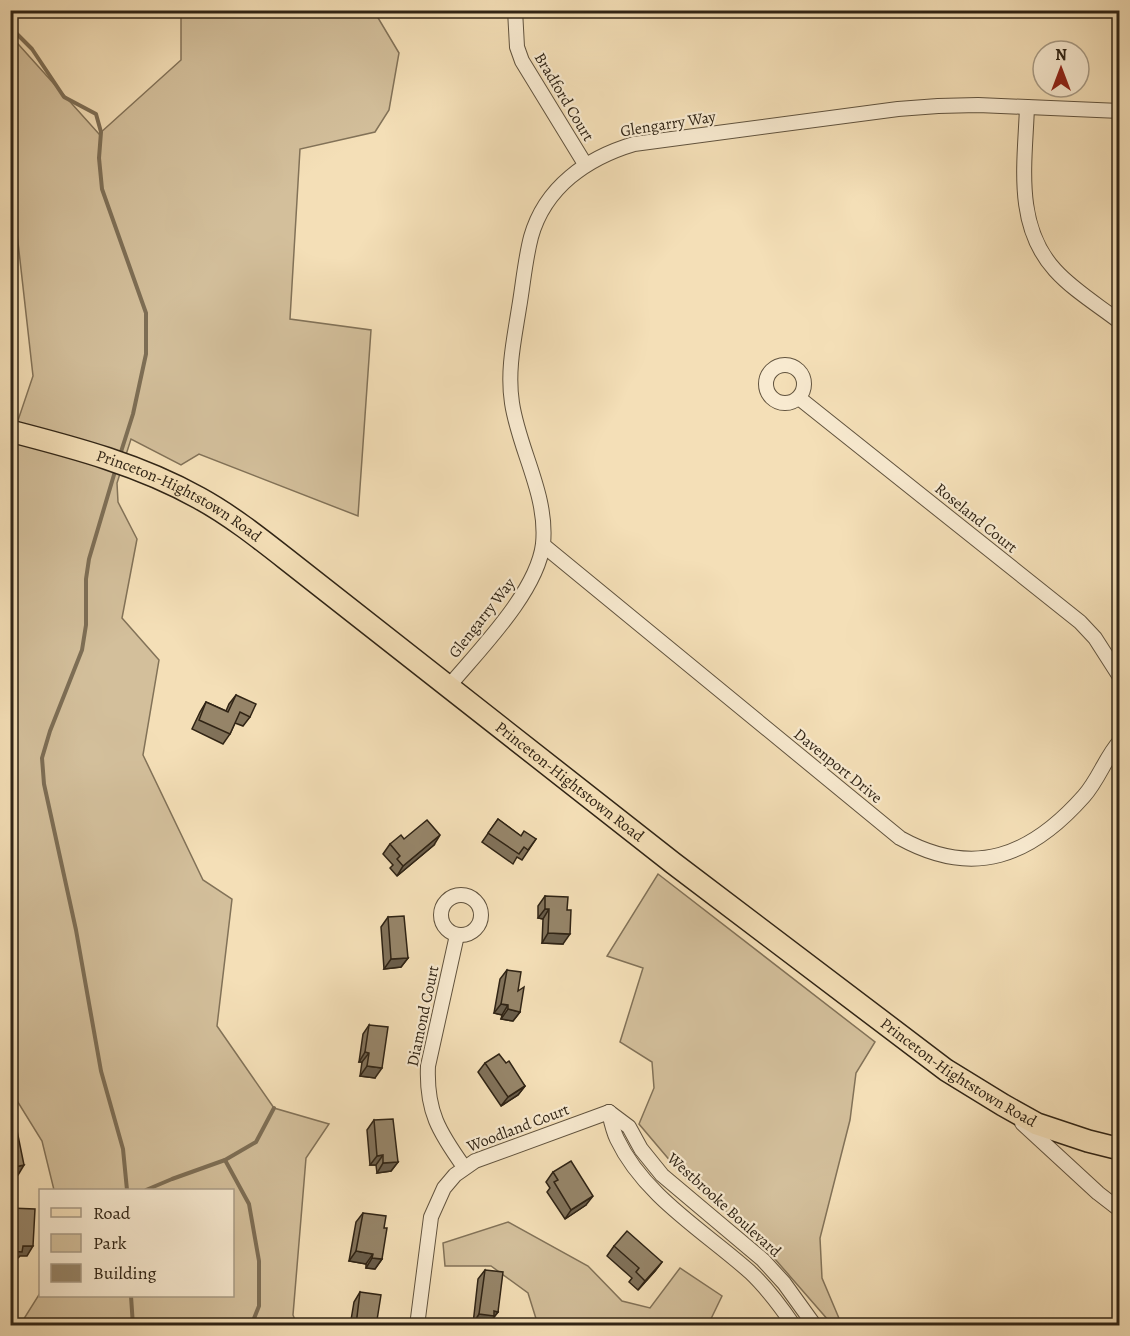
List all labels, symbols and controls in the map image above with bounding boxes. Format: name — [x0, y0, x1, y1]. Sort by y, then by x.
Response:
north arrow — [1031, 39, 1091, 99]
text: N — [1055, 44, 1067, 66]
street label: Bradford Court — [529, 49, 599, 145]
street label: Glengarry Way — [619, 105, 718, 142]
street label: Princeton-Hightstown Road — [93, 445, 266, 547]
street label: Roseland Court — [930, 478, 1022, 558]
street label: Glengarry Way — [444, 573, 521, 663]
street label: Princeton-Hightstown Road — [490, 716, 649, 847]
street label: Davenport Drive — [789, 723, 887, 809]
street label: Diamond Court — [402, 963, 444, 1069]
street label: Princeton-Hightstown Road — [876, 1013, 1041, 1133]
street label: Woodland Court — [463, 1098, 572, 1158]
street label: Westbrooke Boulevard — [661, 1147, 786, 1262]
legend — [39, 1189, 234, 1297]
text: Road — [93, 1201, 131, 1225]
text: Park — [93, 1231, 127, 1255]
text: Building — [93, 1261, 157, 1285]

